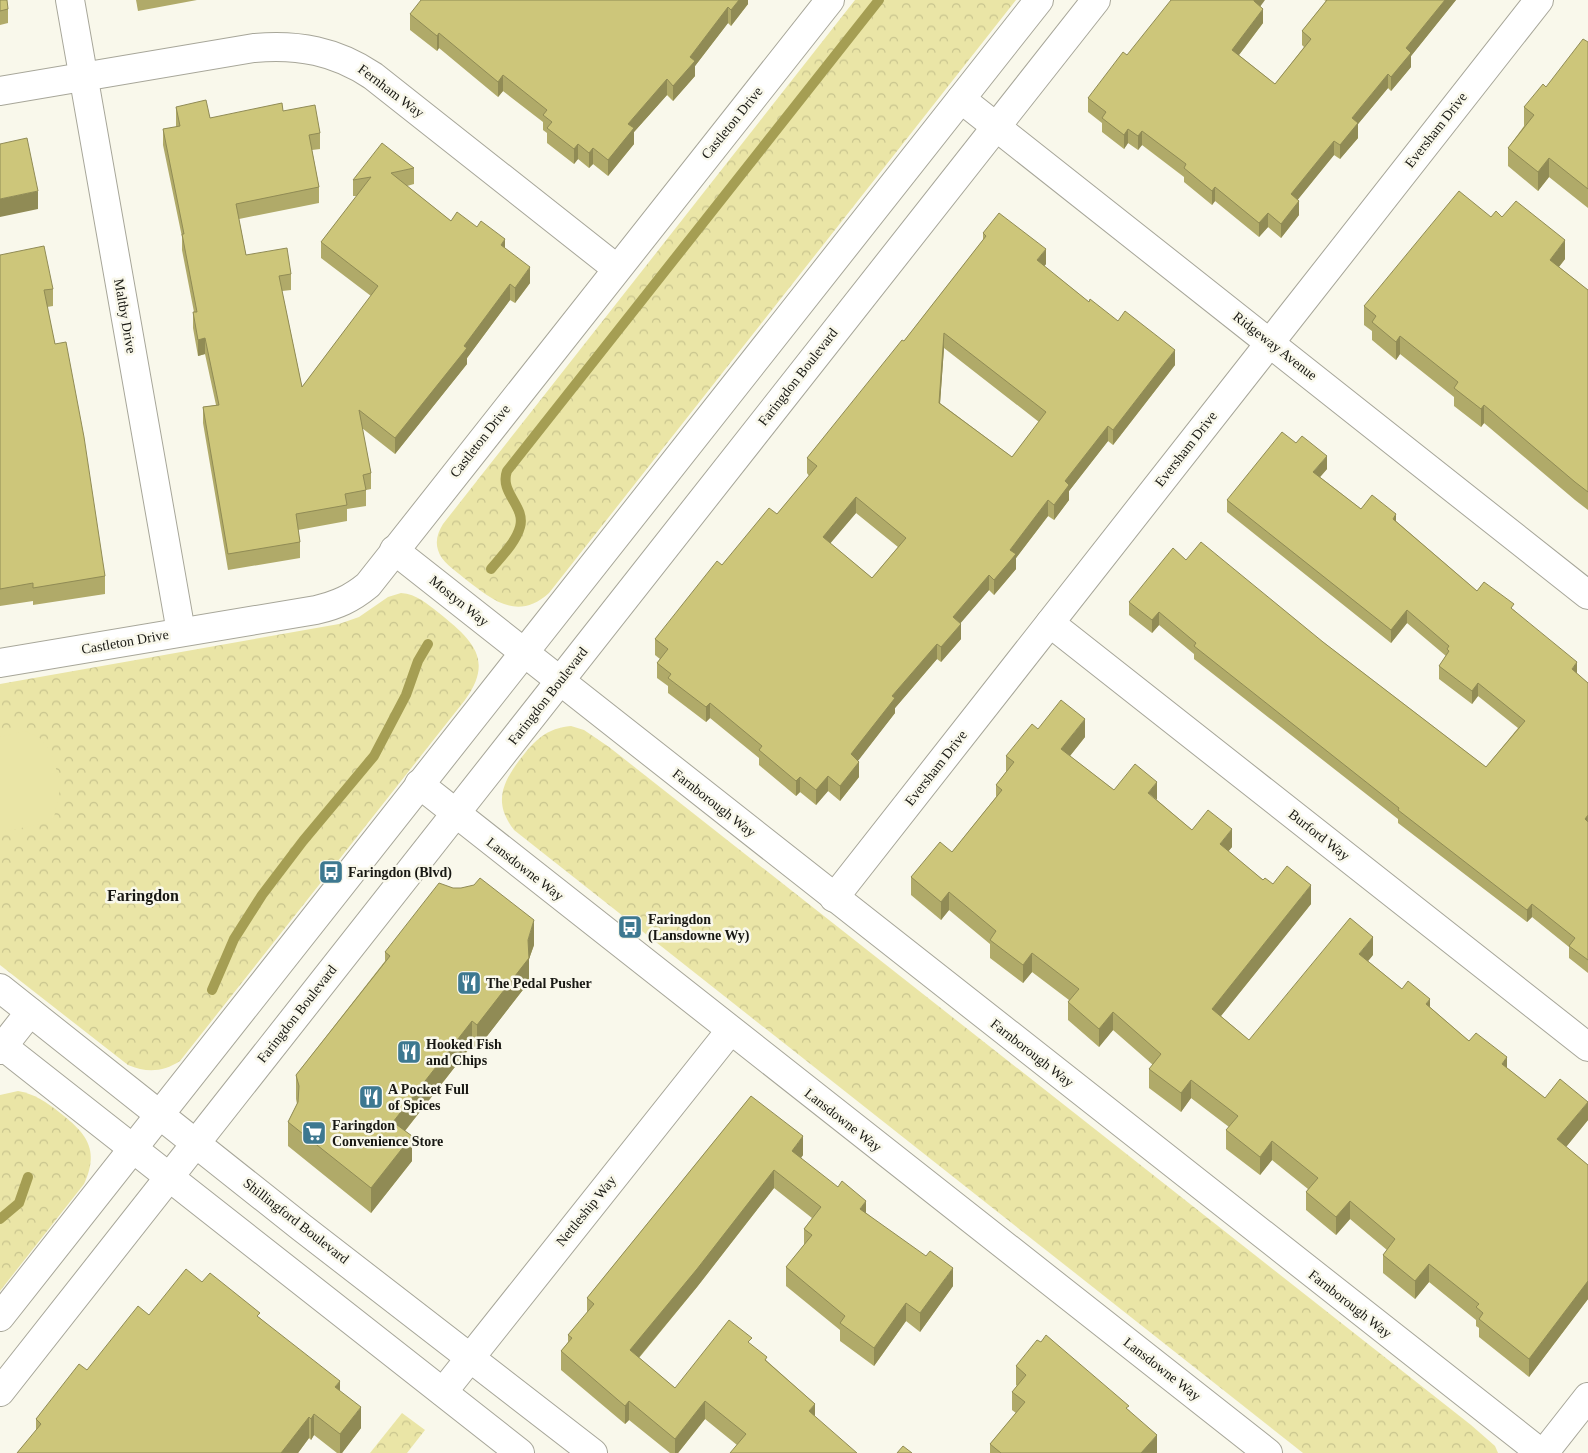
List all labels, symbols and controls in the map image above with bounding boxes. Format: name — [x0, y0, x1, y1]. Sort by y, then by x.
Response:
street label: Fernham Way — [355, 61, 427, 121]
street label: Castleton Drive — [698, 84, 766, 162]
street label: Eversham Drive — [1402, 89, 1470, 171]
street label: Maltby Drive — [111, 277, 139, 355]
street label: Ridgeway Avenue — [1230, 309, 1320, 383]
street label: Faringdon Boulevard — [755, 325, 841, 429]
street label: Castleton Drive — [447, 402, 513, 480]
street label: Eversham Drive — [1152, 408, 1220, 490]
street label: Mostyn Way — [427, 573, 491, 629]
street label: Castleton Drive — [80, 627, 170, 657]
street label: Faringdon Boulevard — [505, 644, 591, 748]
street label: Eversham Drive — [902, 727, 970, 809]
street label: Farnborough Way — [670, 766, 758, 840]
street label: Burford Way — [1286, 807, 1352, 863]
street label: Lansdowne Way — [484, 834, 566, 904]
bus stop icon: Faringdon (Blvd) — [318, 859, 344, 885]
place label: Faringdon (Blvd) — [348, 865, 452, 881]
district label: Faringdon — [107, 887, 179, 905]
place label: Faringdon (Lansdowne Wy) — [648, 912, 750, 944]
bus stop icon: Faringdon (Lansdowne Wy) — [617, 914, 643, 940]
street label: Faringdon Boulevard — [254, 962, 340, 1066]
restaurant icon: The Pedal Pusher — [456, 970, 482, 996]
place label: The Pedal Pusher — [486, 976, 592, 991]
street label: Farnborough Way — [988, 1016, 1076, 1090]
place label: Hooked Fish and Chips — [426, 1037, 502, 1068]
restaurant icon: Hooked Fish and Chips — [396, 1039, 422, 1065]
place label: A Pocket Full of Spices — [388, 1082, 469, 1113]
restaurant icon: A Pocket Full of Spices — [358, 1084, 384, 1110]
street label: Lansdowne Way — [802, 1085, 884, 1155]
place label: Faringdon Convenience Store — [332, 1118, 443, 1149]
supermarket icon: Faringdon Convenience Store — [301, 1120, 327, 1146]
street label: Nettleship Way — [553, 1173, 619, 1249]
street label: Shillingford Boulevard — [240, 1175, 352, 1267]
street label: Farnborough Way — [1306, 1267, 1394, 1341]
street label: Lansdowne Way — [1121, 1334, 1203, 1404]

